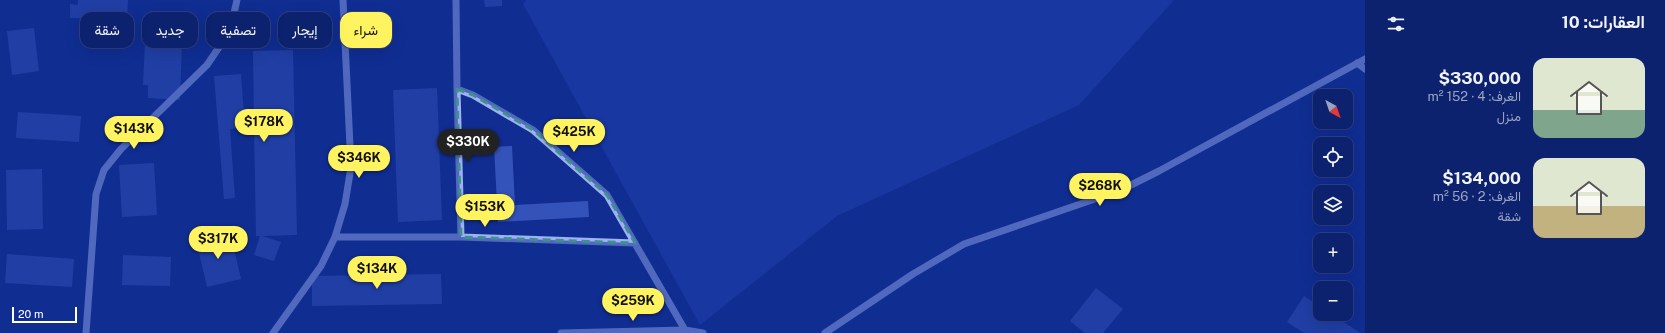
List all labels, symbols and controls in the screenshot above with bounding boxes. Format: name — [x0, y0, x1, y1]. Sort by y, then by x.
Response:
chip: شقة — [80, 12, 134, 48]
chip: جديد — [142, 12, 198, 48]
chip: تصفية — [206, 12, 270, 48]
chip: إيجار — [278, 12, 332, 48]
chip: شراء — [340, 12, 392, 48]
text: العقارات: 10 — [1561, 12, 1645, 32]
icon: filters — [1385, 13, 1407, 35]
text: $330,000 — [1438, 68, 1521, 88]
icon: home — [1565, 74, 1613, 122]
north arrow — [1313, 89, 1353, 129]
map controls — [1313, 89, 1353, 321]
text: الغرف: 4 · 152 m² — [1427, 89, 1521, 104]
pin: $178K — [236, 109, 292, 143]
text: منزل — [1497, 109, 1521, 124]
text: $178K — [244, 114, 284, 129]
pin: $143K — [106, 116, 162, 150]
pin: $425K — [546, 119, 602, 153]
text: $143K — [114, 121, 154, 136]
text: $425K — [552, 124, 596, 139]
pin: $330K — [440, 129, 496, 163]
text: $330K — [446, 134, 490, 149]
button: locate — [1313, 137, 1353, 177]
pin: $346K — [331, 145, 387, 179]
text: $346K — [337, 150, 381, 165]
text: $134,000 — [1442, 168, 1521, 188]
pin: $268K — [1072, 173, 1128, 207]
icon: home — [1565, 174, 1613, 222]
text: $268K — [1078, 178, 1122, 193]
button: layers — [1313, 185, 1353, 225]
text: الغرف: 2 · 56 m² — [1433, 189, 1521, 204]
pin: $153K — [457, 194, 513, 228]
text: $153K — [464, 199, 506, 214]
text: شقة — [1498, 209, 1521, 224]
pin: $317K — [190, 226, 246, 260]
text: $317K — [198, 231, 238, 246]
button: + — [1313, 233, 1353, 273]
pin: $134K — [349, 256, 405, 290]
text: $134K — [357, 261, 397, 276]
button: − — [1313, 281, 1353, 321]
pin: $259K — [605, 288, 661, 322]
text: $259K — [611, 293, 655, 308]
scale bar — [12, 305, 77, 324]
text: 20 m — [18, 308, 43, 320]

